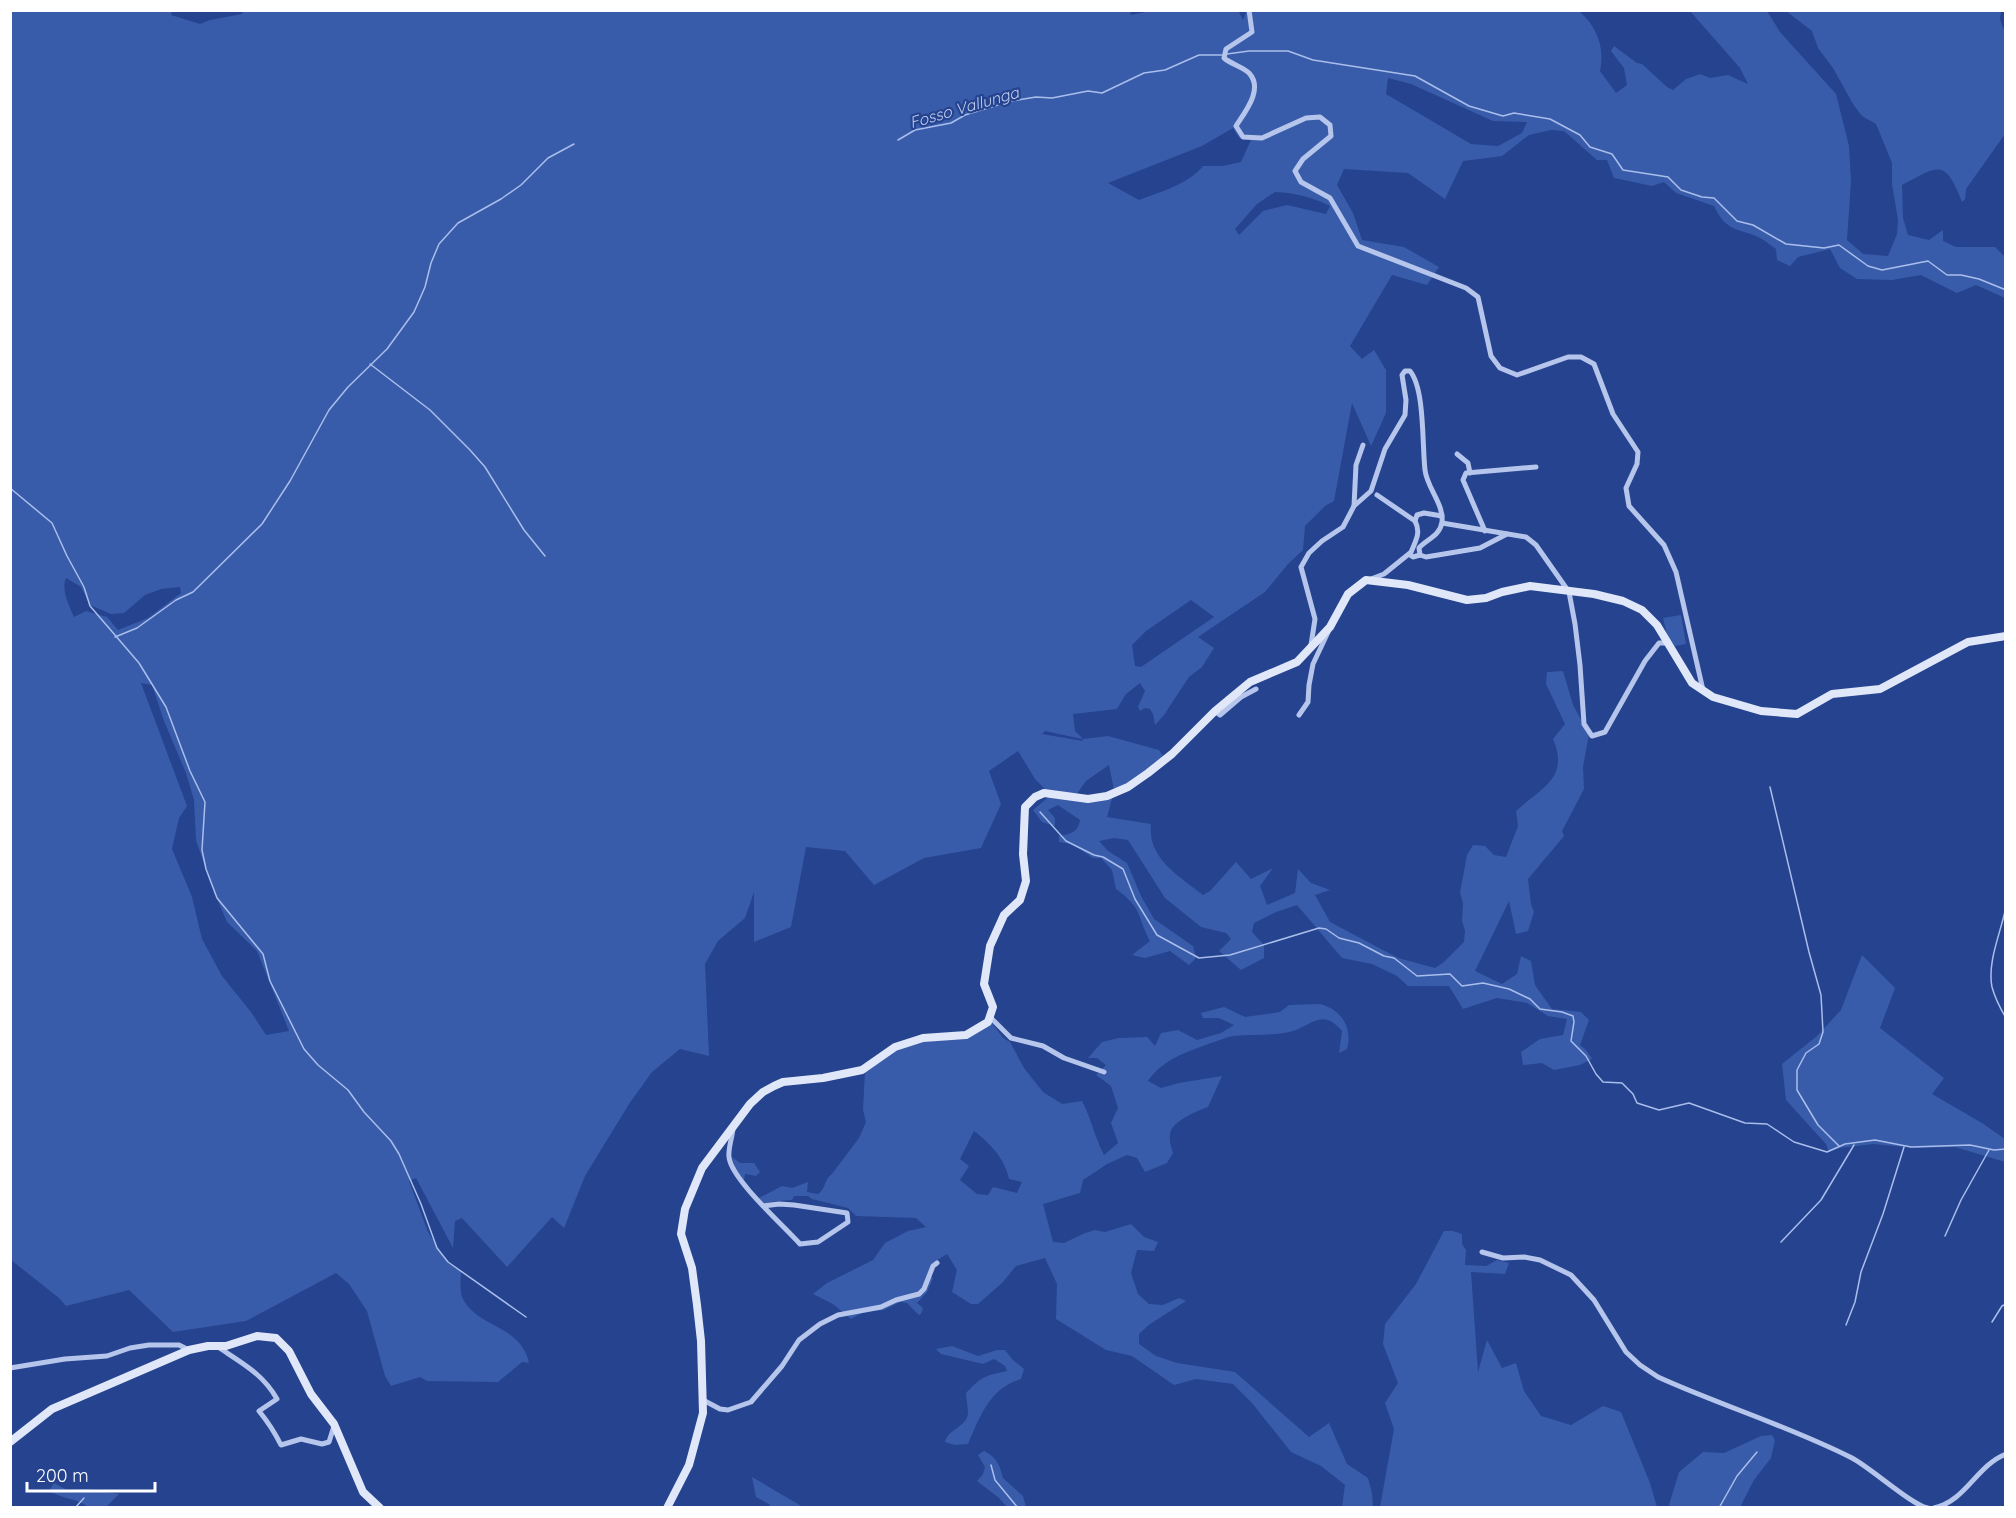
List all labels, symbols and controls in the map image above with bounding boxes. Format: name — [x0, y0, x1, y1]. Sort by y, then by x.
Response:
water label: Fosso Vallunga — [907, 81, 1022, 132]
scale bar — [27, 1455, 154, 1493]
text: 200 m — [36, 1464, 89, 1487]

